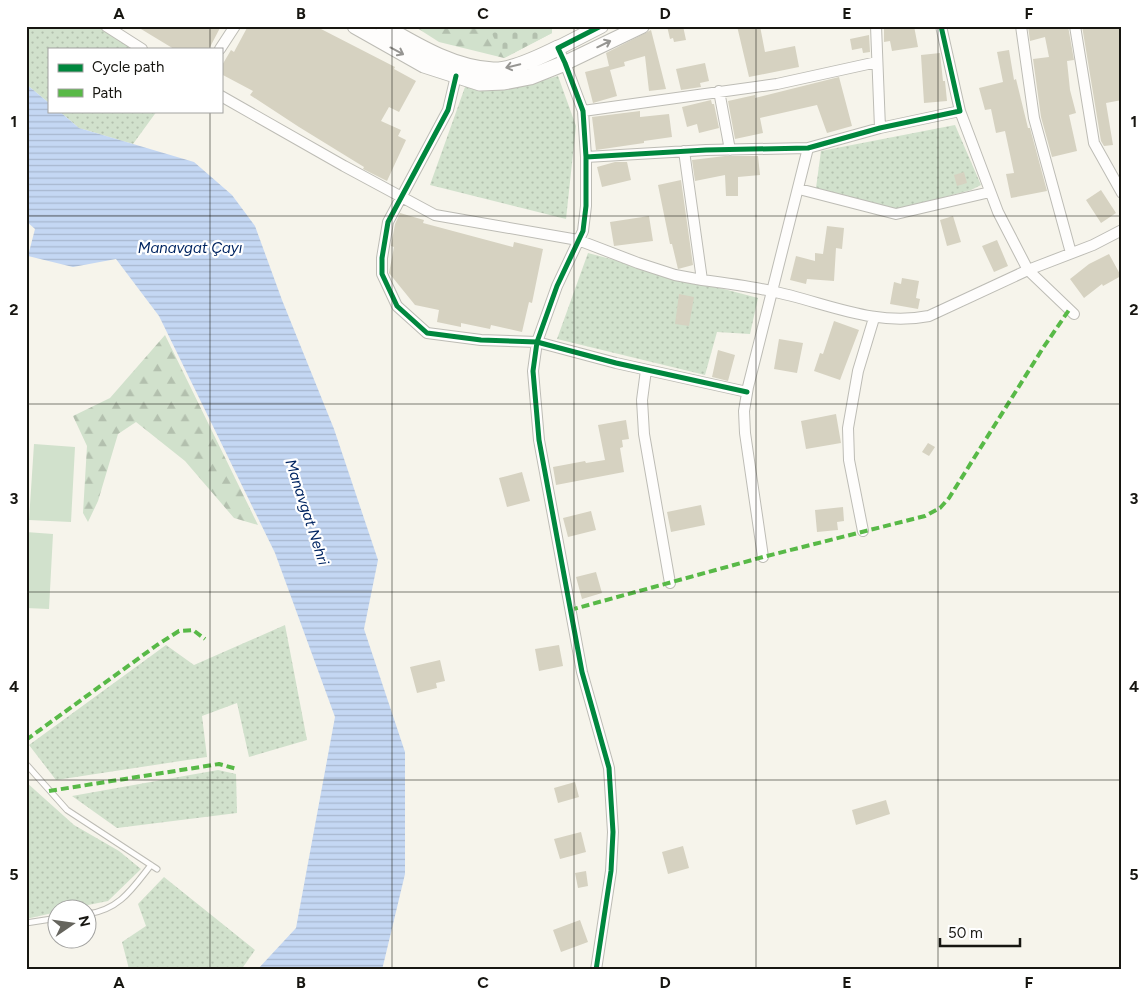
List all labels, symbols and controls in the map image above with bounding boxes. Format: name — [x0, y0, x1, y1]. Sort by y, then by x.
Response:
text: A — [113, 4, 125, 23]
text: B — [296, 4, 306, 23]
text: C — [477, 4, 489, 23]
text: D — [659, 4, 671, 23]
text: E — [842, 4, 852, 23]
text: F — [1025, 4, 1034, 23]
one-way arrow — [596, 39, 611, 49]
one-way arrow — [390, 46, 405, 56]
legend — [48, 48, 222, 112]
text: Cycle path — [92, 58, 164, 76]
one-way arrow — [505, 61, 521, 71]
text: Path — [92, 84, 122, 102]
text: 1 — [11, 112, 17, 131]
text: 1 — [1131, 112, 1137, 131]
water label: Manavgat Çayı — [138, 239, 242, 257]
text: 2 — [9, 300, 19, 319]
text: 2 — [1129, 300, 1139, 319]
water label: Manavgat Nehri — [281, 457, 333, 568]
text: 3 — [10, 489, 19, 508]
text: 3 — [1130, 489, 1139, 508]
text: 4 — [9, 677, 19, 696]
text: 4 — [1129, 677, 1139, 696]
text: 5 — [9, 865, 19, 884]
text: 5 — [1129, 865, 1139, 884]
north arrow — [48, 898, 98, 948]
text: N — [75, 914, 94, 928]
scale bar — [940, 916, 1020, 948]
text: 50 m — [948, 924, 983, 942]
text: A — [113, 973, 125, 992]
text: B — [296, 973, 306, 992]
text: C — [477, 973, 489, 992]
text: D — [659, 973, 671, 992]
text: E — [842, 973, 852, 992]
text: F — [1025, 973, 1034, 992]

